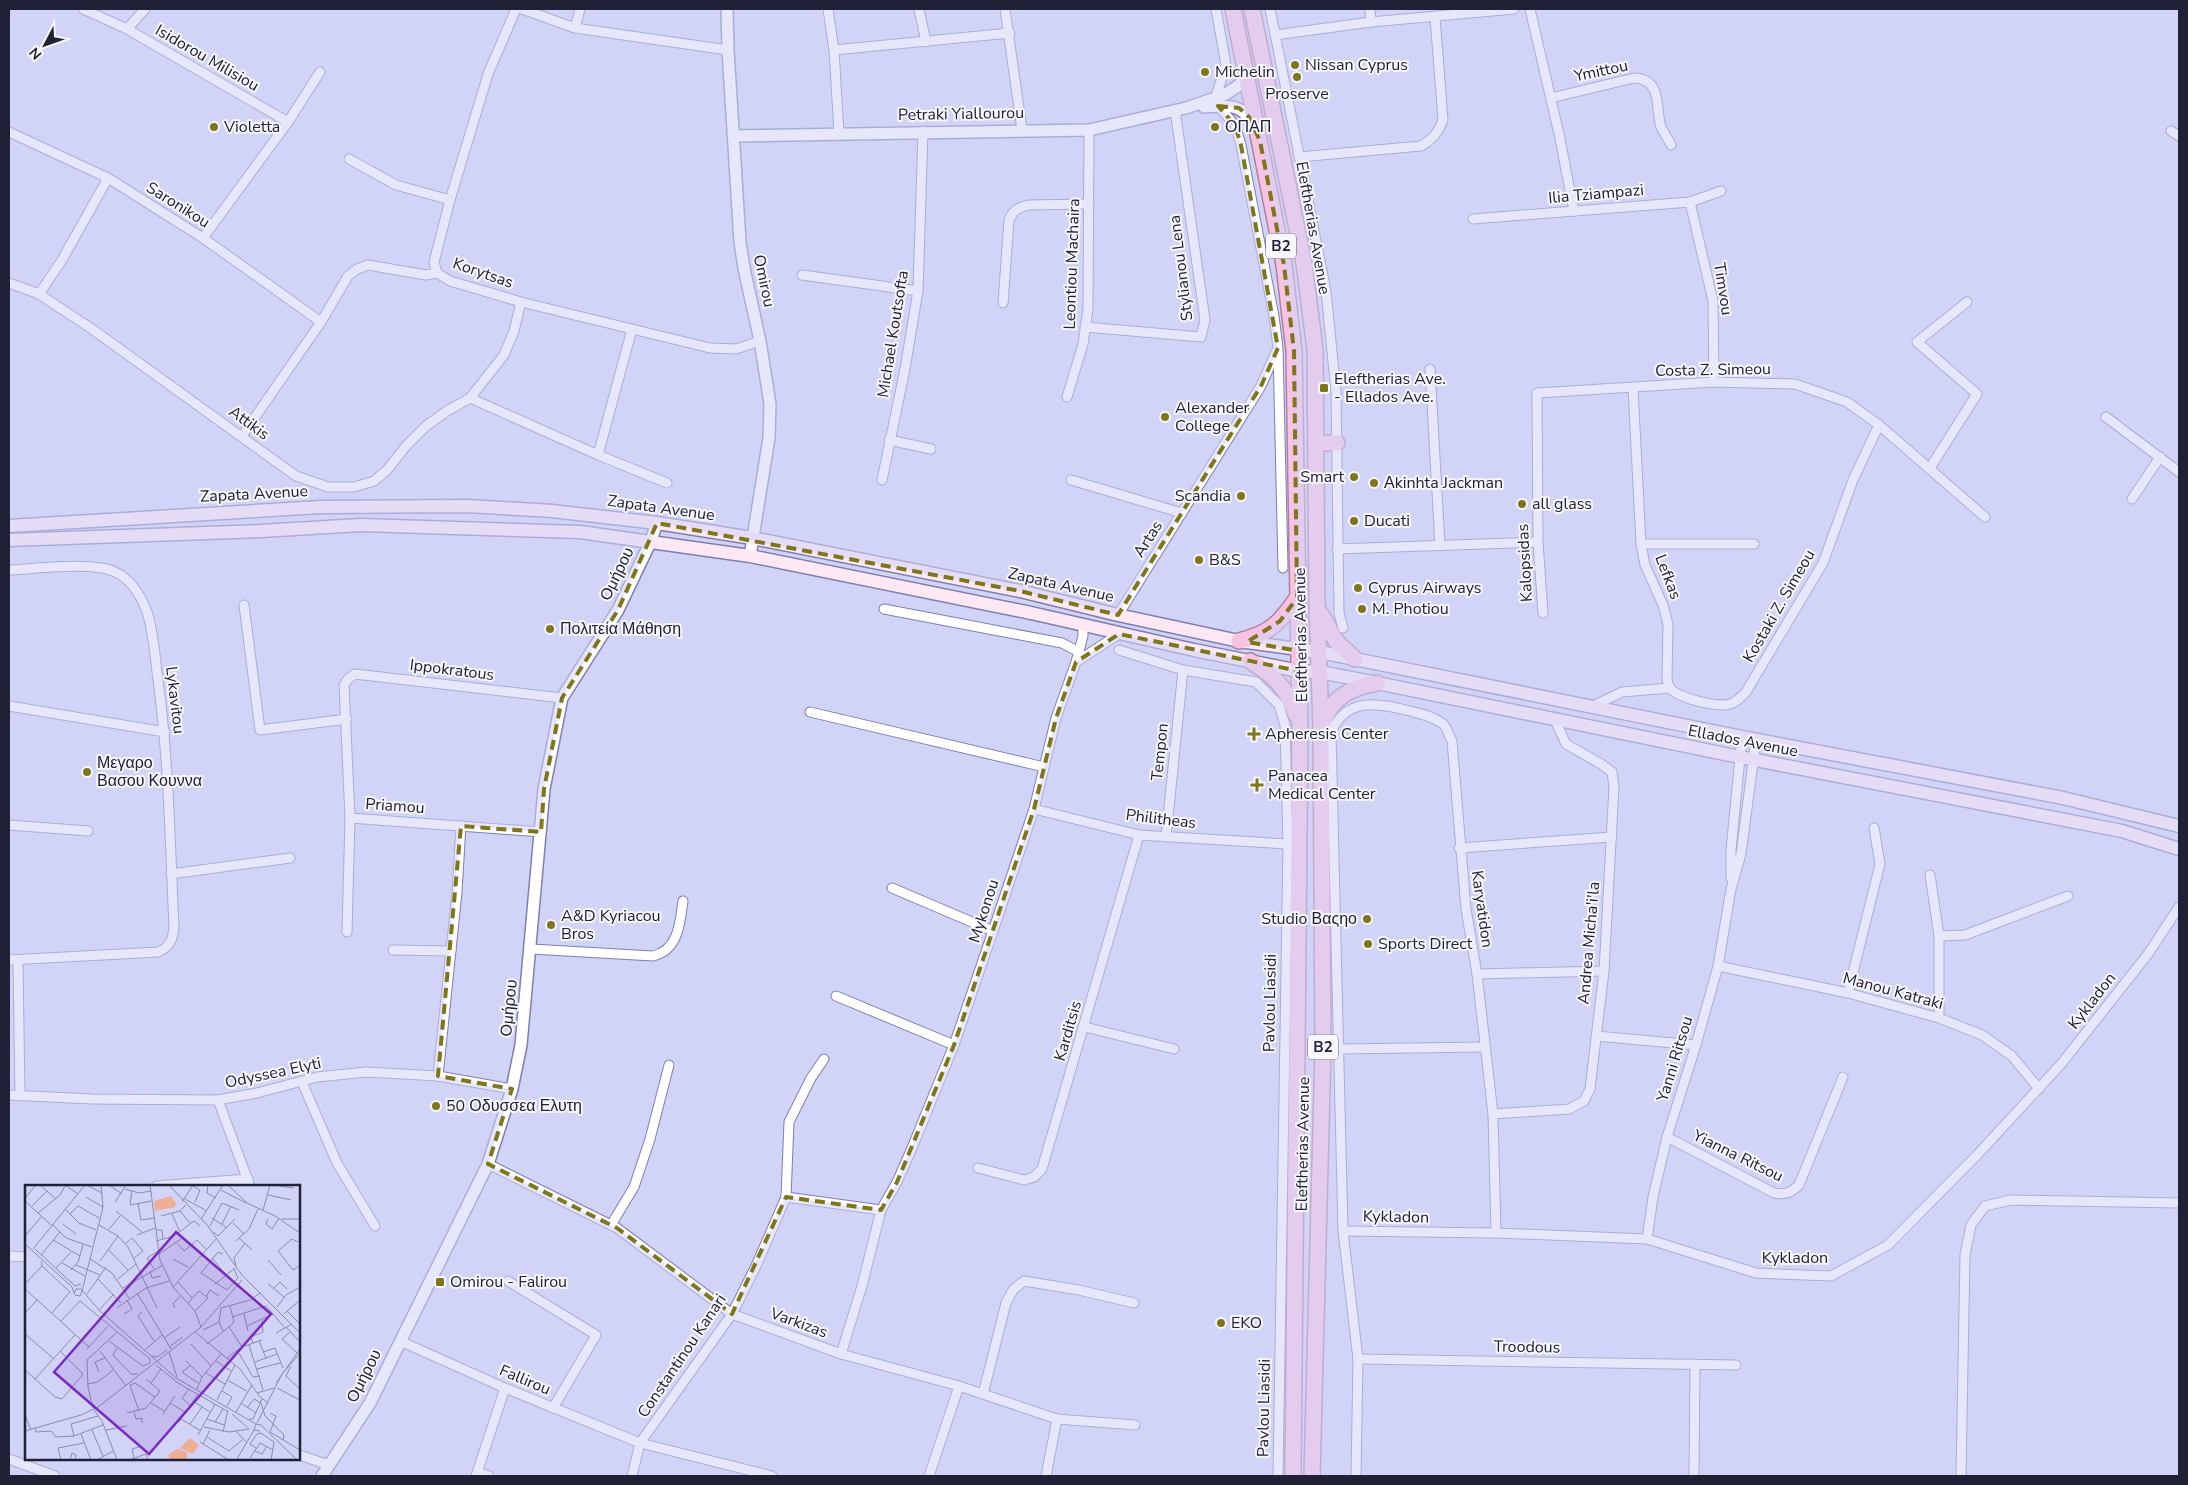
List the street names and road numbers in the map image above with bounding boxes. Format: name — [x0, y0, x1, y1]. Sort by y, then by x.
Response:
street label: Isidorou Milisiou — [151, 19, 263, 97]
street label: Ymittou — [1571, 55, 1630, 88]
street label: Petraki Yiallourou — [898, 102, 1024, 126]
street label: Eleftherias Avenue — [1290, 160, 1336, 296]
street label: Saronikou — [142, 177, 214, 233]
street label: Ilia Tziampazi — [1547, 179, 1645, 209]
street label: Leontiou Machaira — [1059, 198, 1085, 330]
street label: Stylianou Lena — [1164, 214, 1198, 322]
road number: B2 — [1266, 234, 1296, 258]
street label: Korytsas — [450, 252, 516, 294]
street label: Omirou — [748, 253, 780, 309]
street label: Timvou — [1708, 261, 1738, 317]
street label: Michael Koutsofta — [872, 269, 914, 399]
street label: Costa Z. Simeou — [1655, 358, 1771, 382]
street label: Attikis — [224, 401, 274, 445]
street label: Zapata Avenue — [199, 480, 309, 508]
street label: Zapata Avenue — [606, 490, 716, 526]
street label: Artas — [1128, 516, 1168, 562]
street label: Kalopsidas — [1512, 523, 1538, 603]
street label: Ομήρου — [595, 544, 639, 604]
street label: Kostaki Z. Simeou — [1738, 545, 1820, 667]
street label: Lefkas — [1649, 551, 1687, 603]
street label: Zapata Avenue — [1006, 562, 1116, 608]
street label: Eleftherias Avenue — [1289, 567, 1313, 703]
street label: Ippokratous — [409, 654, 495, 686]
street label: Lykavitou — [160, 665, 190, 735]
street label: Ellados Avenue — [1686, 720, 1800, 762]
street label: Tempon — [1146, 722, 1174, 782]
street label: Priamou — [365, 793, 425, 819]
street label: Philitheas — [1125, 804, 1197, 834]
street label: Karyatidon — [1466, 869, 1498, 949]
street label: Mykonou — [963, 876, 1005, 946]
street label: Andrea Micha'i'la — [1573, 881, 1605, 1005]
street label: Pavlou Liasidi — [1258, 954, 1282, 1052]
street label: Manou Katraki — [1840, 967, 1946, 1015]
street label: Kykladon — [2063, 968, 2121, 1034]
street label: Ομήρου — [495, 978, 523, 1038]
street label: Karditsis — [1049, 998, 1087, 1064]
street label: Yanni Ritsou — [1651, 1014, 1698, 1105]
road number: B2 — [1308, 1034, 1338, 1060]
street label: Odyssea Elyti — [223, 1052, 323, 1094]
street label: Eleftherias Avenue — [1291, 1076, 1315, 1212]
street label: Yianna Ritsou — [1688, 1124, 1787, 1187]
street label: Kykladon — [1363, 1205, 1429, 1229]
street label: Kykladon — [1762, 1247, 1828, 1269]
street label: Constantinou Kanari — [632, 1290, 732, 1422]
street label: Varkizas — [766, 1302, 831, 1344]
street label: Troodous — [1493, 1335, 1561, 1359]
street label: Ομήρου — [341, 1346, 387, 1406]
street label: Fallirou — [496, 1359, 554, 1401]
street label: Pavlou Liasidi — [1252, 1359, 1276, 1457]

